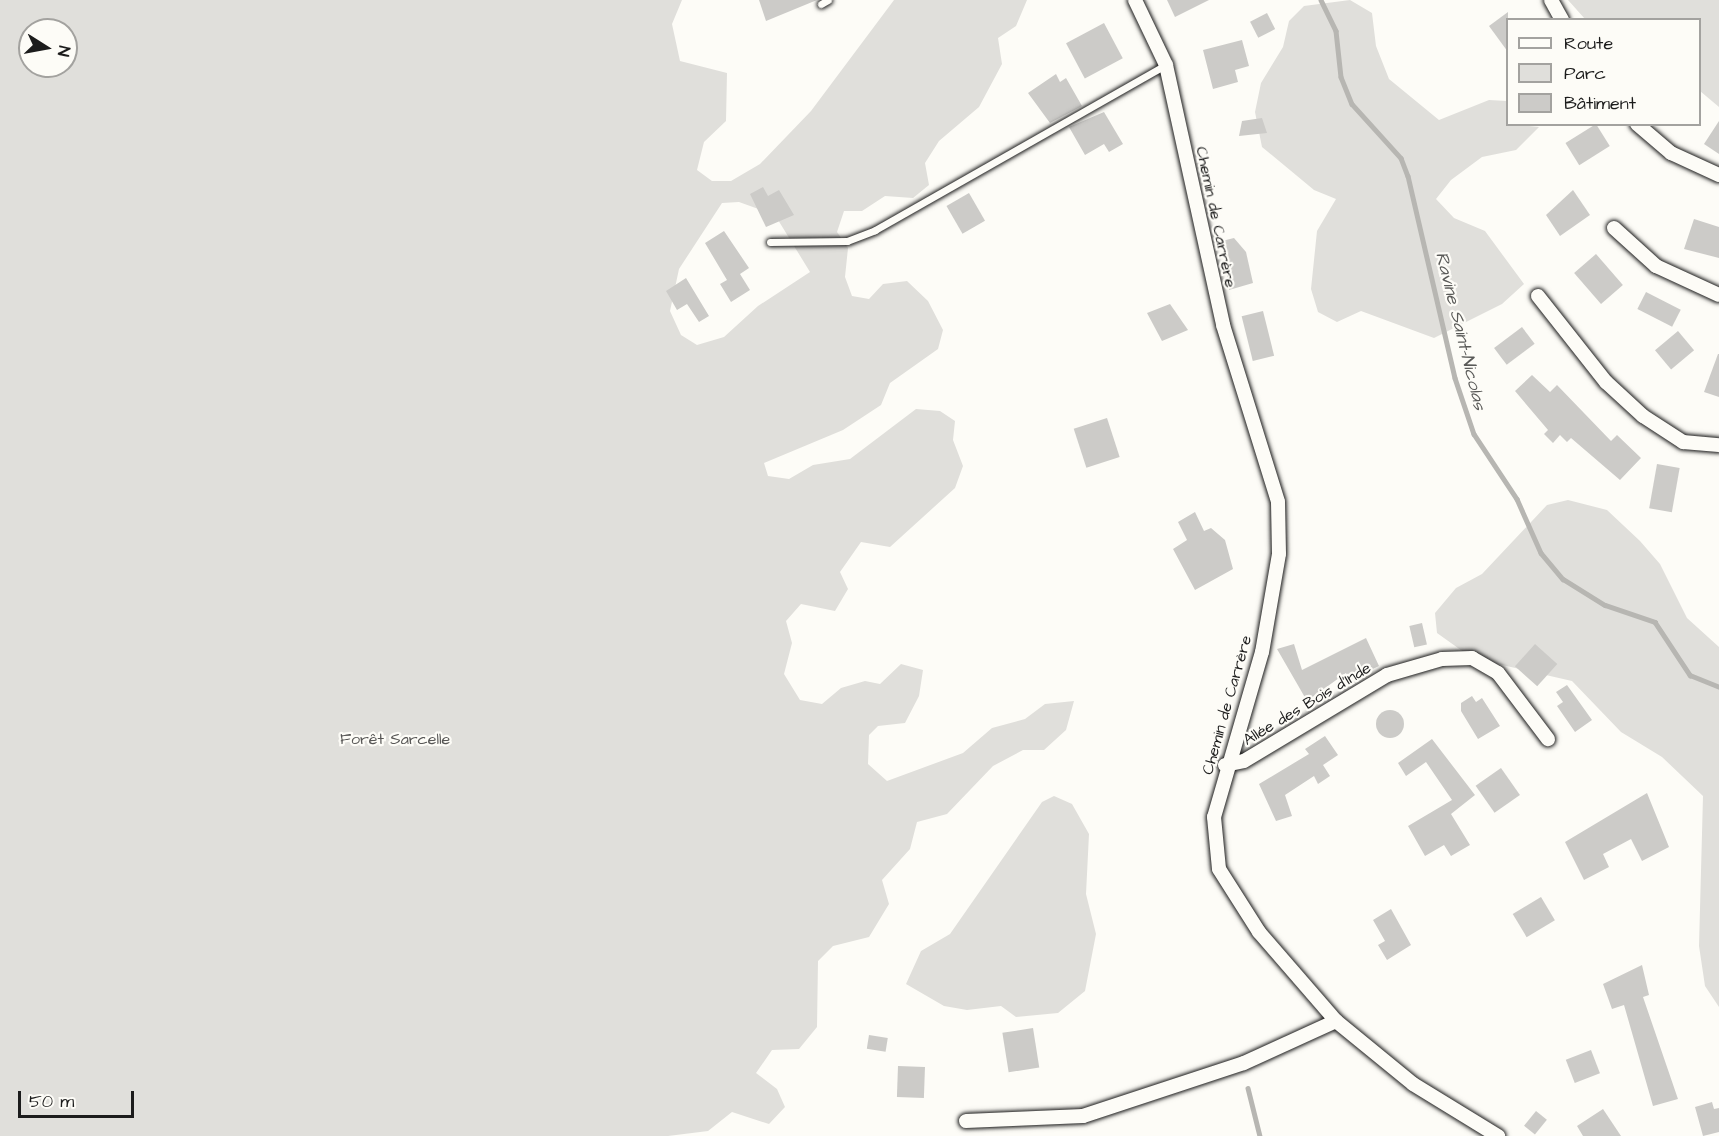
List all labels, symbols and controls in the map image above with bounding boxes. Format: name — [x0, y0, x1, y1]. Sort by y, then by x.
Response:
north arrow — [18, 18, 78, 78]
legend — [1506, 18, 1701, 126]
text: Route — [1564, 31, 1613, 56]
text: N — [52, 44, 75, 58]
text: Parc — [1564, 61, 1606, 86]
text: Bâtiment — [1564, 91, 1636, 116]
street label: Chemin de Carrère — [1192, 145, 1240, 289]
water label: Ravine Saint-Nicolas — [1430, 250, 1490, 412]
street label: Chemin de Carrère — [1198, 633, 1256, 777]
street label: Allée des Bois d'Inde — [1240, 658, 1374, 750]
park label: Forêt Sarcelle — [340, 729, 450, 749]
scale bar — [21, 1079, 136, 1117]
text: 50 m — [29, 1089, 74, 1114]

